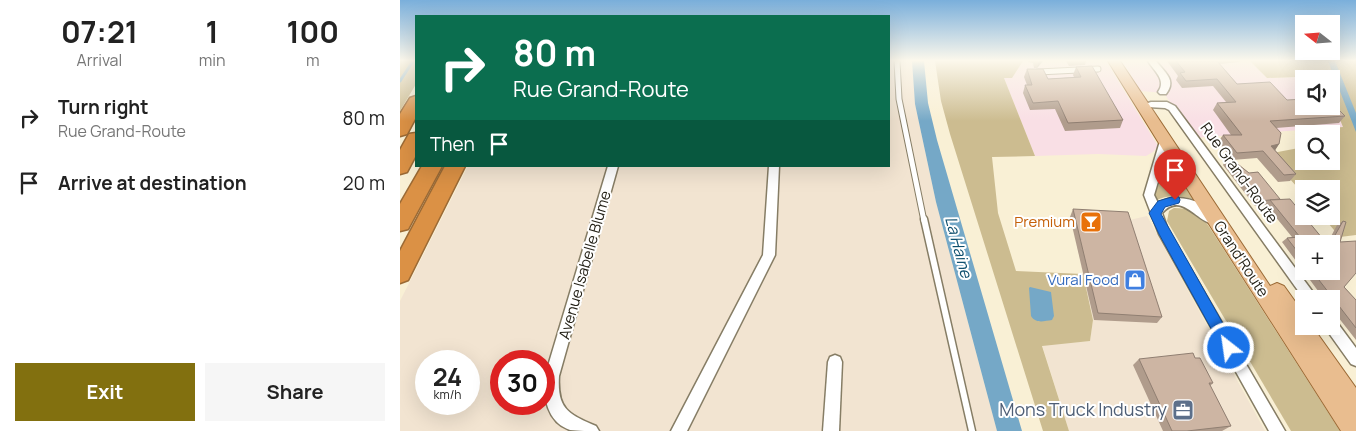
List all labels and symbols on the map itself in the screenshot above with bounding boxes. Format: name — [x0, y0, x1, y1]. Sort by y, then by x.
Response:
north arrow — [1295, 15, 1340, 60]
street label: Rue Grand-Route — [1196, 118, 1283, 228]
pin — [1154, 149, 1196, 200]
street label: Avenue Isabelle Blume — [553, 188, 616, 342]
bar icon: Premium — [1079, 210, 1103, 234]
place label: Premium — [1014, 211, 1075, 232]
water label: La Haine — [940, 214, 978, 282]
street label: Grand'Route — [1209, 217, 1274, 301]
shop icon: Vural Food — [1123, 268, 1147, 292]
place label: Vural Food — [1048, 269, 1119, 290]
position arrow — [1202, 321, 1254, 373]
speed limit sign: 30 — [490, 350, 555, 415]
place label: Mons Truck Industry — [999, 397, 1167, 421]
office icon: Mons Truck Industry — [1171, 398, 1195, 422]

